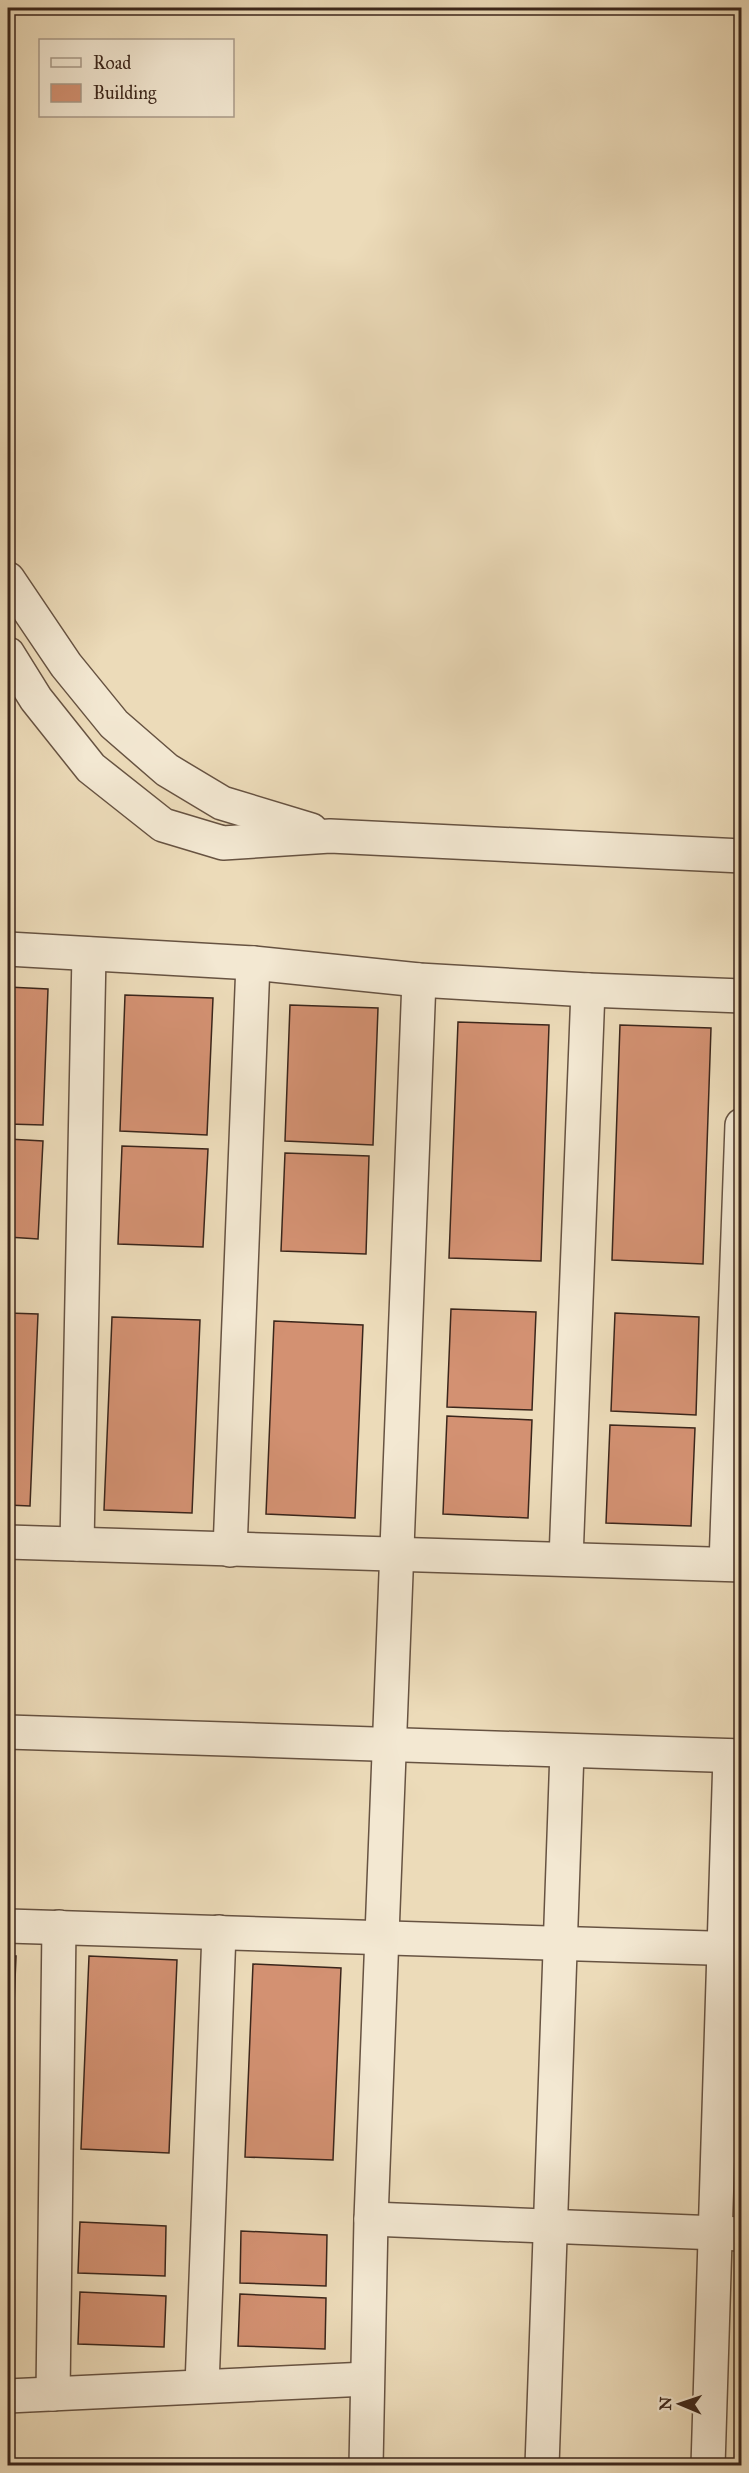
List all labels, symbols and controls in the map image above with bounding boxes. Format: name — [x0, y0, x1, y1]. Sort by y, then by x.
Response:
legend — [39, 39, 234, 117]
text: Road — [93, 52, 131, 74]
text: Building — [93, 82, 157, 105]
north arrow — [650, 2374, 710, 2434]
text: N — [656, 2396, 675, 2411]

